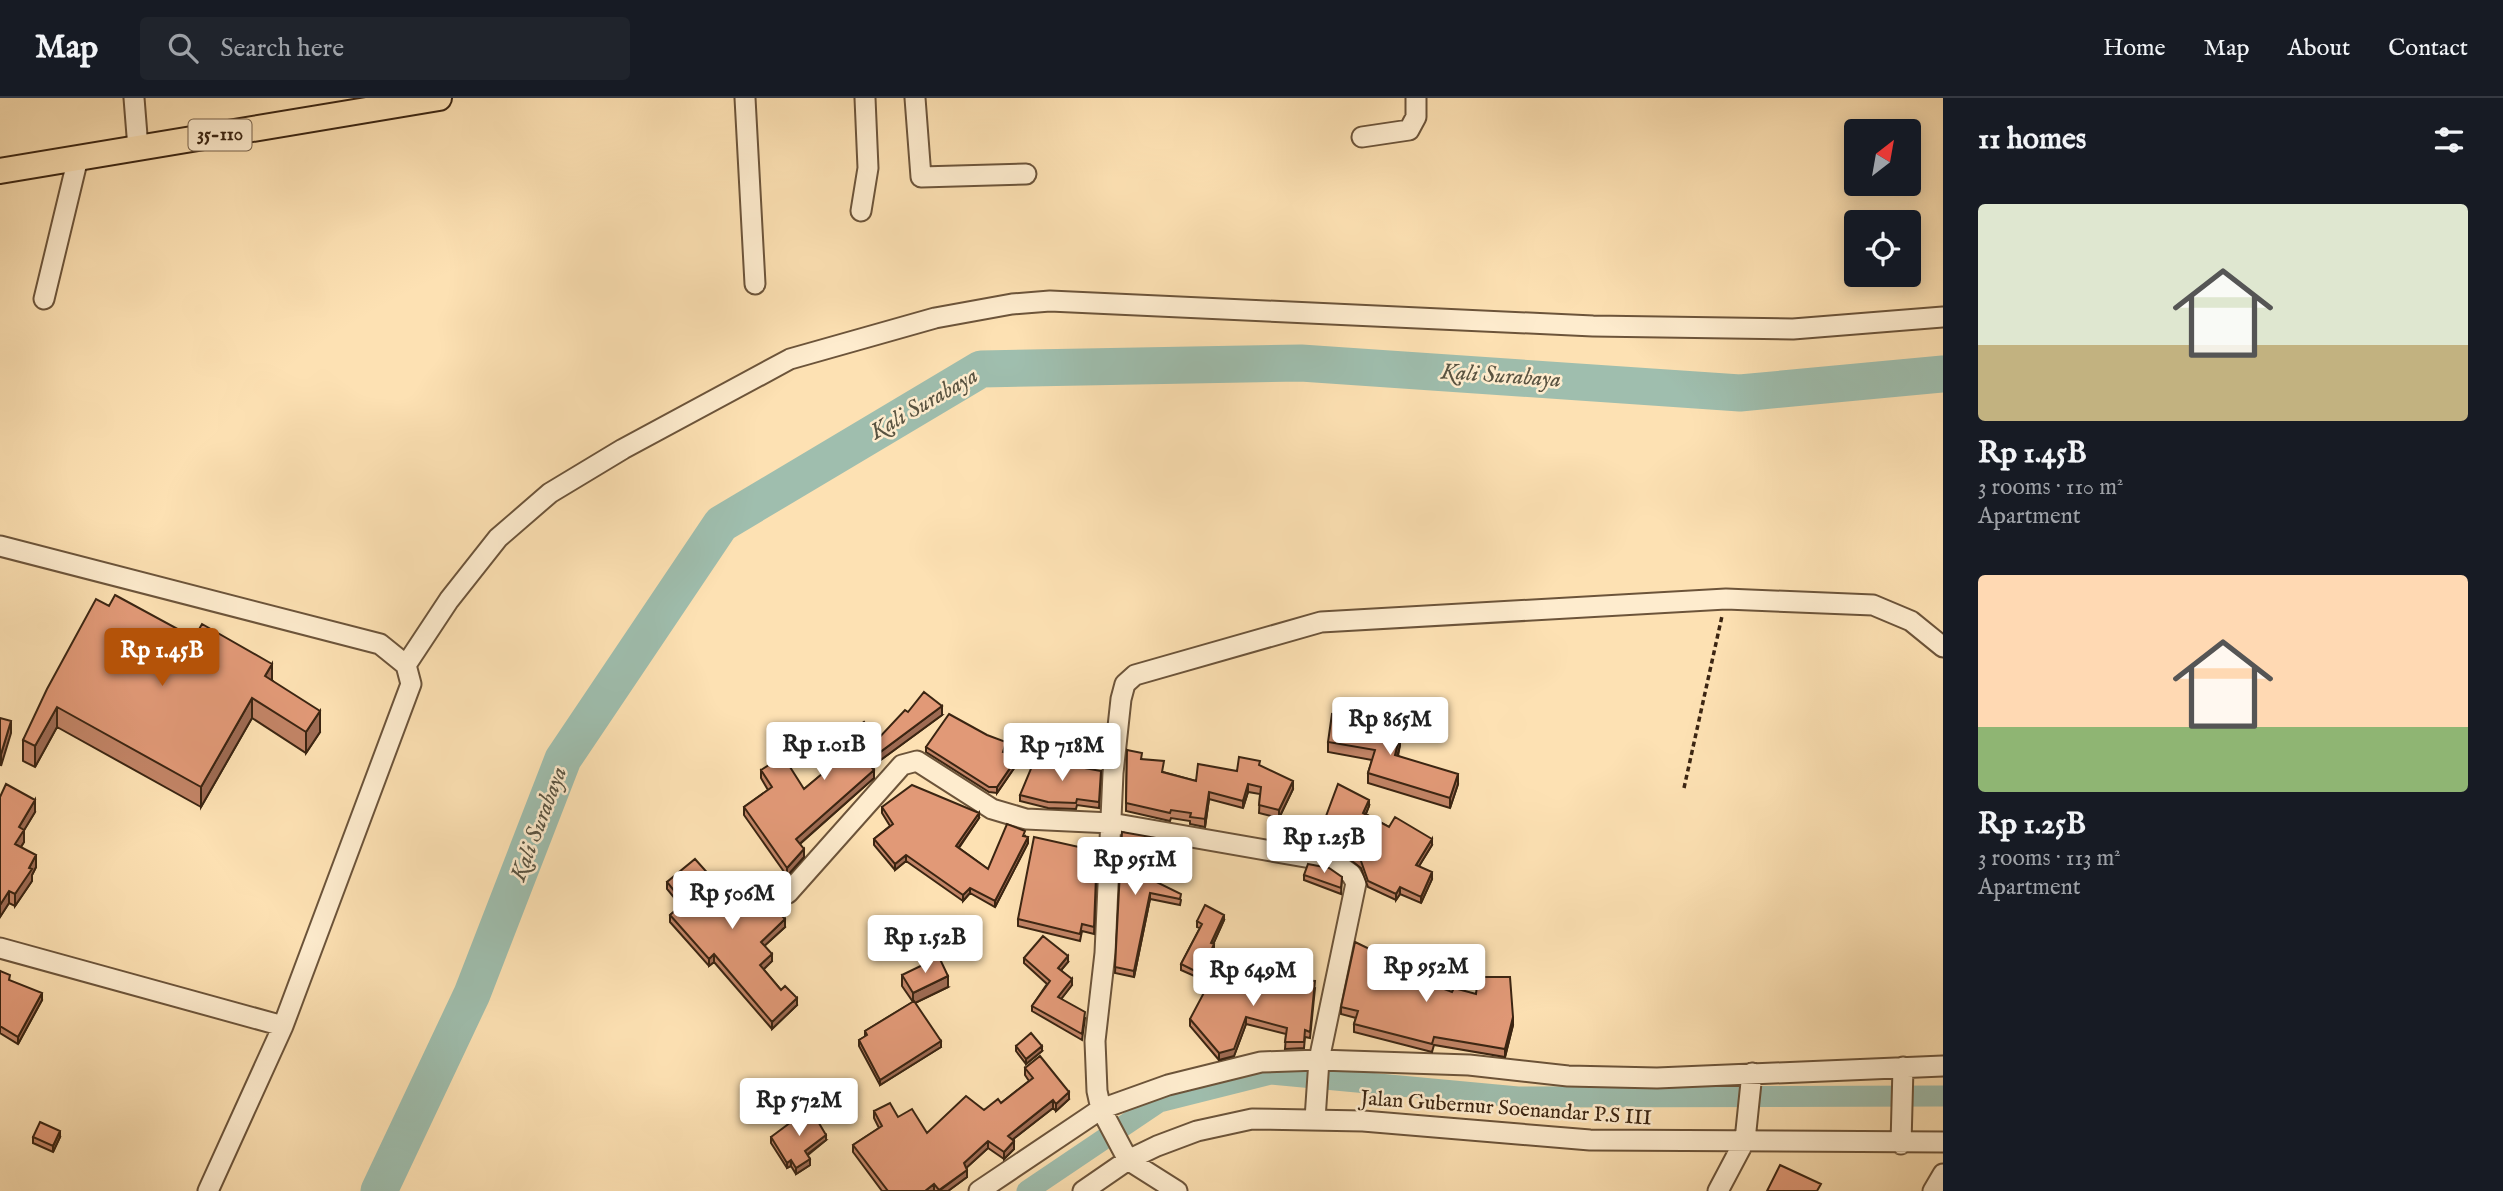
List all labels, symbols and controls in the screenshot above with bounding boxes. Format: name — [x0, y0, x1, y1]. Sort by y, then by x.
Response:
search box — [140, 17, 630, 80]
text: Map — [35, 27, 98, 69]
icon: search — [164, 29, 202, 67]
text: Search here — [220, 32, 344, 65]
text: Home — [2103, 33, 2166, 64]
text: Map — [2204, 33, 2250, 64]
text: About — [2288, 33, 2350, 64]
text: Contact — [2388, 33, 2468, 64]
north arrow — [1844, 119, 1922, 196]
map controls — [1844, 119, 1921, 287]
road number: 35-110 — [188, 120, 252, 150]
text: 11 homes — [1978, 121, 2086, 159]
icon: filters — [2430, 121, 2468, 159]
button: locate — [1844, 210, 1921, 287]
icon: home — [2160, 250, 2286, 376]
water label: Kali Surabaya — [1439, 357, 1562, 395]
water label: Kali Surabaya — [864, 361, 983, 447]
text: Rp 1.45B — [1978, 435, 2087, 473]
text: 3 rooms · 110 m² — [1978, 473, 2123, 502]
text: Apartment — [1978, 502, 2081, 531]
icon: home — [2160, 621, 2286, 747]
pin: Rp 1.45B — [90, 628, 234, 688]
text: Rp 1.45B — [120, 636, 204, 665]
pin: Rp 865M — [1325, 698, 1455, 757]
text: Rp 865M — [1348, 705, 1432, 734]
pin: Rp 1.01B — [752, 722, 896, 782]
pin: Rp 718M — [997, 724, 1127, 783]
text: Rp 1.01B — [782, 730, 866, 759]
text: Rp 718M — [1020, 731, 1104, 760]
water label: Kali Surabaya — [504, 763, 574, 886]
text: Rp 1.25B — [1978, 806, 2086, 844]
pin: Rp 1.25B — [1252, 816, 1396, 875]
text: Rp 1.25B — [1283, 823, 1365, 852]
pin: Rp 951M — [1070, 838, 1200, 897]
text: 3 rooms · 113 m² — [1978, 844, 2121, 873]
text: Rp 951M — [1093, 845, 1177, 874]
pin: Rp 506M — [667, 872, 797, 931]
text: Apartment — [1978, 873, 2081, 902]
text: Rp 506M — [689, 879, 775, 908]
pin: Rp 1.52B — [853, 916, 997, 975]
text: Rp 1.52B — [884, 923, 966, 952]
pin: Rp 952M — [1361, 944, 1491, 1004]
pin: Rp 649M — [1188, 948, 1318, 1008]
text: Rp 952M — [1383, 952, 1469, 981]
text: Rp 649M — [1209, 956, 1297, 985]
pin: Rp 572M — [734, 1079, 864, 1138]
street label: Jalan Gubernur Soenandar P.S III — [1357, 1085, 1653, 1133]
text: Rp 572M — [756, 1086, 842, 1115]

